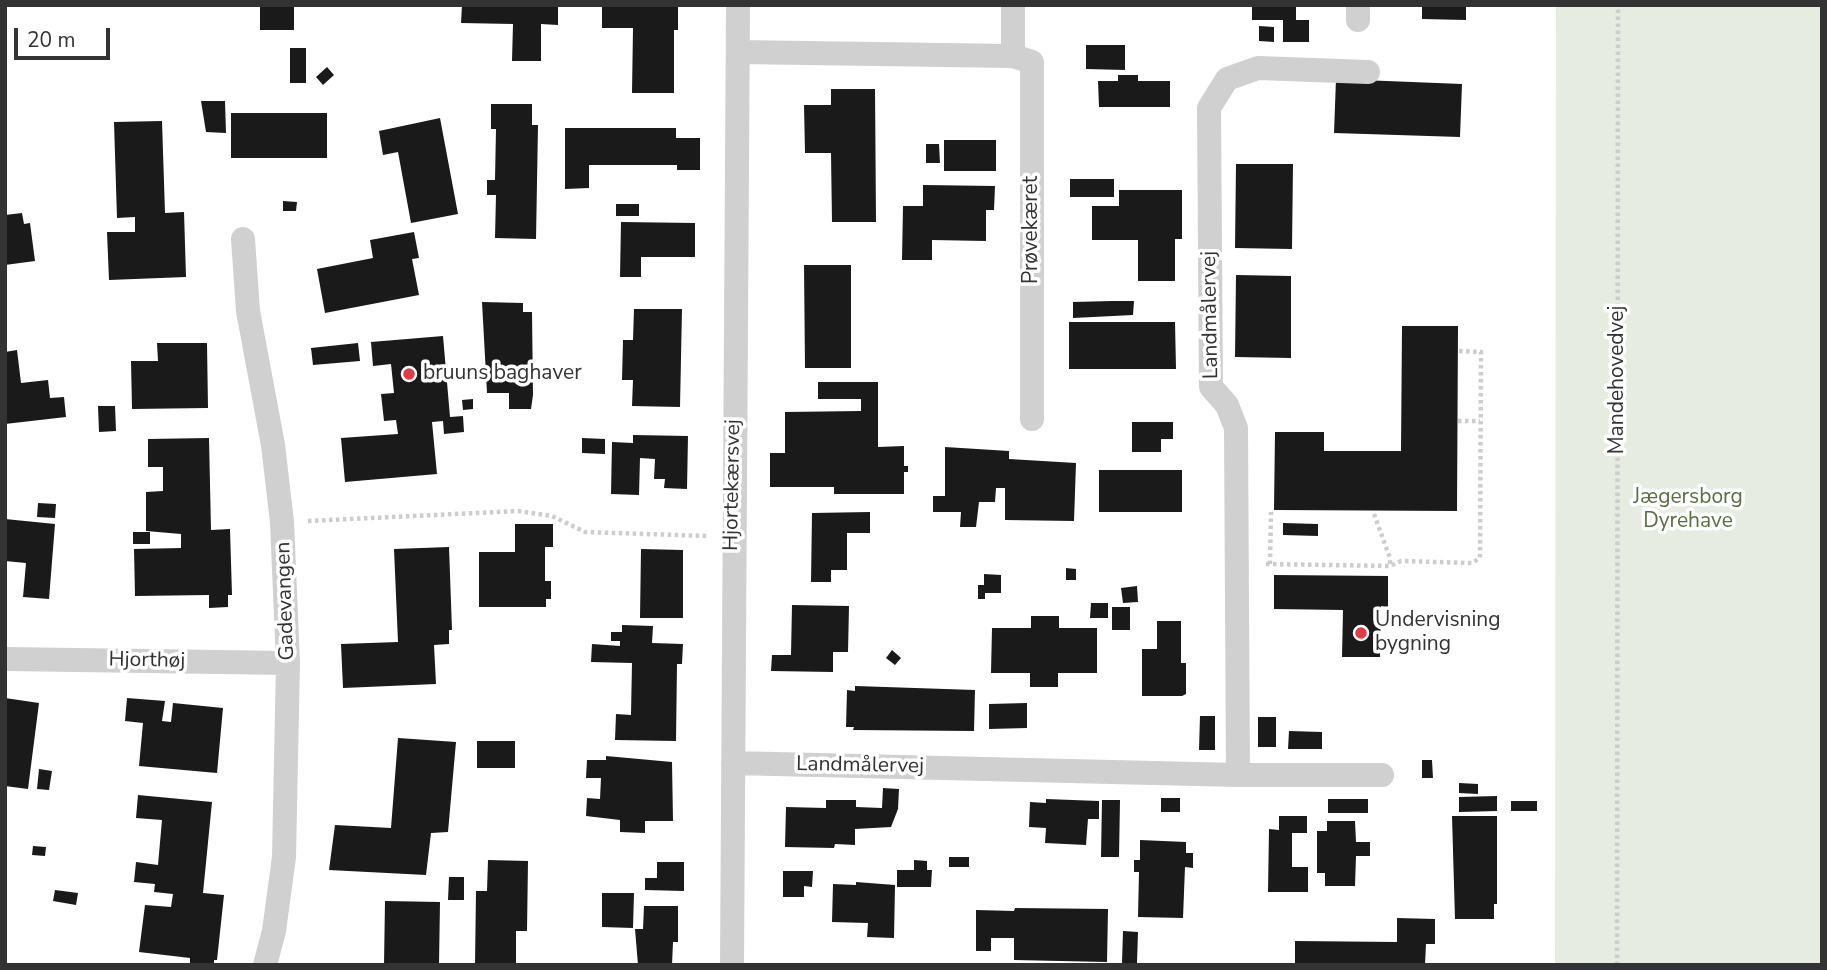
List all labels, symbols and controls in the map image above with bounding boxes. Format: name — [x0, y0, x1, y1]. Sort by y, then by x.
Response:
scale bar — [18, 14, 114, 58]
text: 20 m — [27, 26, 76, 54]
street label: Prøvekæret — [1019, 176, 1045, 284]
street label: Landmålervej — [1197, 251, 1225, 379]
street label: Mandehovedvej — [1605, 306, 1631, 454]
place label: bruuns baghaver — [423, 361, 582, 387]
marker: bruuns baghaver — [401, 366, 417, 382]
street label: Hjortekærsvej — [719, 419, 747, 551]
park label: Jægersborg Dyrehave — [1633, 485, 1743, 535]
street label: Gadevangen — [271, 541, 301, 661]
place label: Undervisning bygning — [1375, 608, 1501, 658]
marker: Undervisning bygning — [1353, 625, 1369, 641]
street label: Hjorthøj — [108, 648, 186, 674]
street label: Landmålervej — [796, 752, 924, 780]

